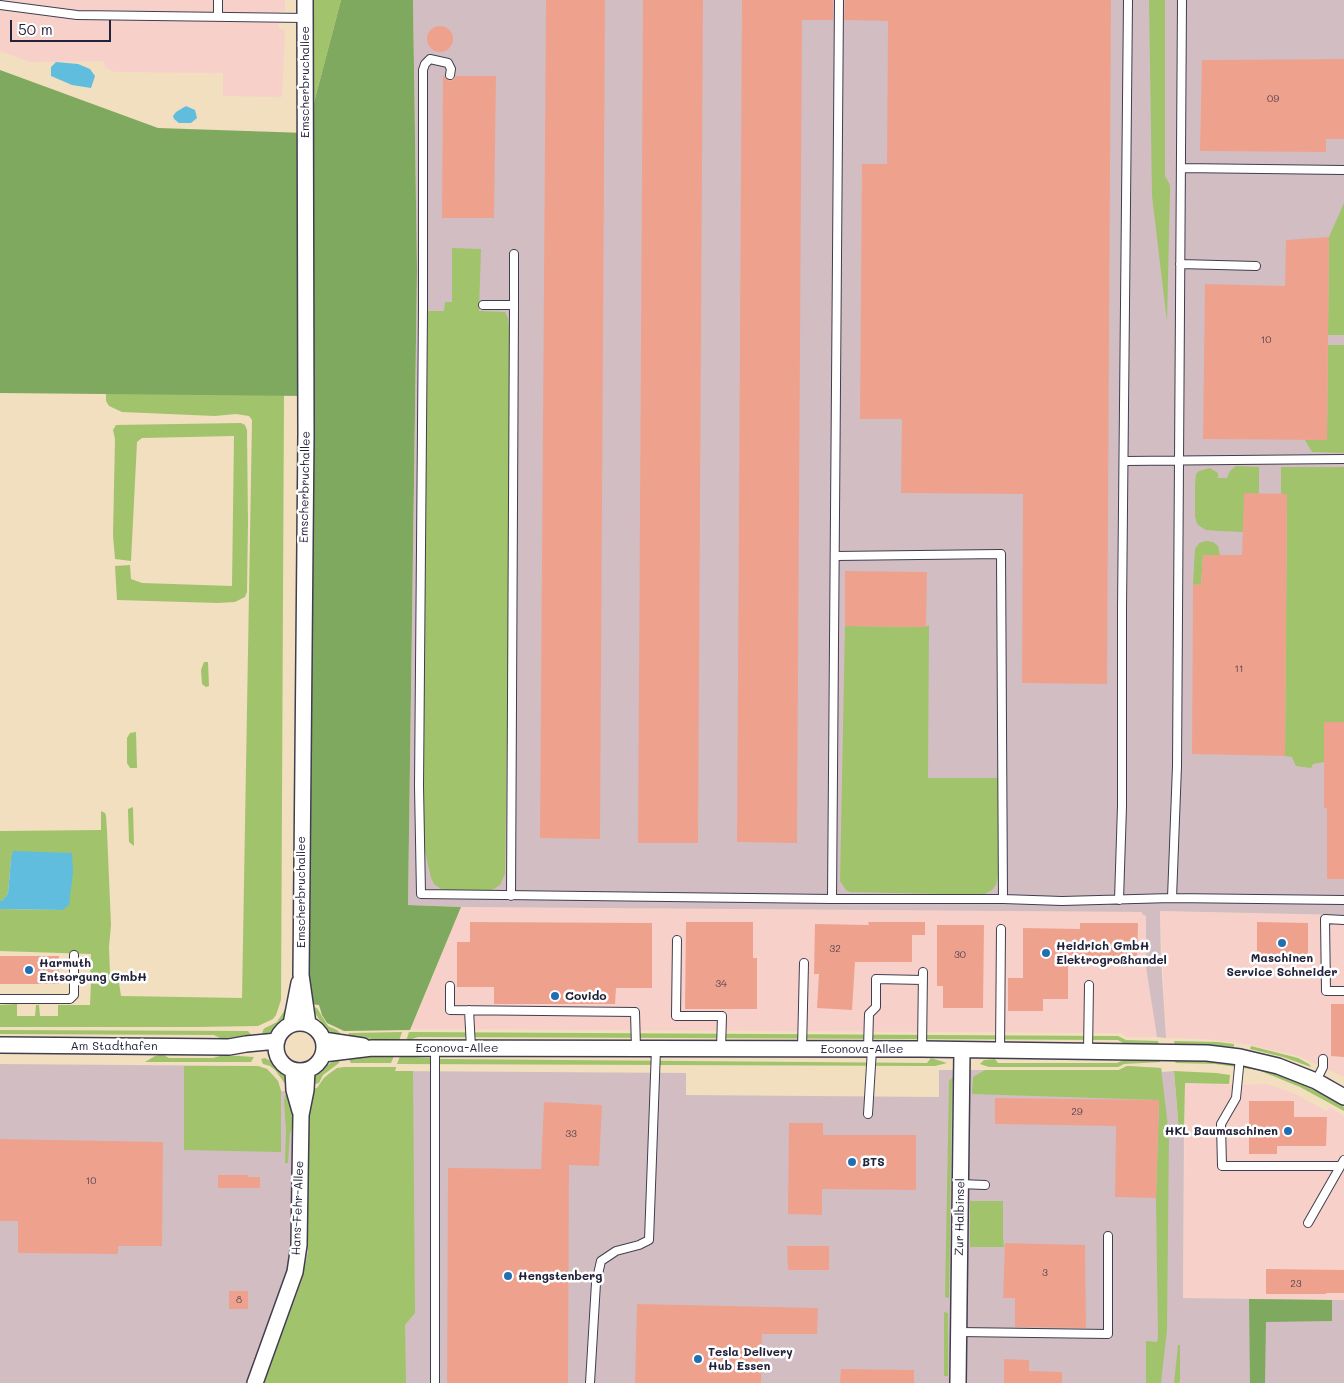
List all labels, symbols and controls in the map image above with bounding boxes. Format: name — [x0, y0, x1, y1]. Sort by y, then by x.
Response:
scale bar — [12, 10, 114, 42]
text: 50 m — [18, 19, 53, 39]
street label: Emscherbruchallee — [298, 26, 312, 138]
house number: 09 — [1267, 93, 1279, 105]
house number: 10 — [1261, 334, 1271, 346]
street label: Emscherbruchallee — [297, 431, 313, 543]
house number: 11 — [1235, 663, 1243, 675]
street label: Emscherbruchallee — [294, 836, 308, 948]
marker: Maschinen Service Schneider — [1276, 937, 1288, 949]
place label: Heidrich GmbH Elektrogroßhandel — [1056, 939, 1167, 967]
house number: 32 — [829, 943, 841, 955]
marker: Heidrich GmbH Elektrogroßhandel — [1040, 947, 1052, 959]
house number: 30 — [954, 949, 966, 961]
place label: Maschinen Service Schneider — [1227, 951, 1337, 979]
place label: Harmuth Entsorgung GmbH — [39, 956, 147, 984]
marker: Harmuth Entsorgung GmbH — [23, 964, 35, 976]
house number: 34 — [715, 978, 727, 990]
place label: Covido — [565, 989, 607, 1003]
marker: Covido — [549, 990, 561, 1002]
street label: Am Stadthafen — [70, 1039, 158, 1053]
street label: Econova-Allee — [416, 1041, 498, 1055]
street label: Econova-Allee — [821, 1042, 903, 1056]
house number: 29 — [1071, 1106, 1083, 1118]
place label: HKL Baumaschinen — [1165, 1124, 1278, 1138]
marker: HKL Baumaschinen — [1282, 1125, 1294, 1137]
house number: 33 — [565, 1128, 577, 1140]
place label: BTS — [862, 1155, 885, 1169]
marker: BTS — [846, 1156, 858, 1168]
street label: Hans-Fehr-Allee — [289, 1160, 307, 1256]
house number: 10 — [86, 1175, 96, 1187]
street label: Zur Halbinsel — [952, 1178, 968, 1256]
house number: 3 — [1042, 1267, 1048, 1279]
place label: Hengstenberg — [518, 1269, 602, 1283]
marker: Hengstenberg — [502, 1270, 514, 1282]
house number: 23 — [1290, 1278, 1302, 1290]
house number: 8 — [236, 1294, 242, 1306]
place label: Tesla Delivery Hub Essen — [708, 1345, 793, 1373]
marker: Tesla Delivery Hub Essen — [692, 1353, 704, 1365]

